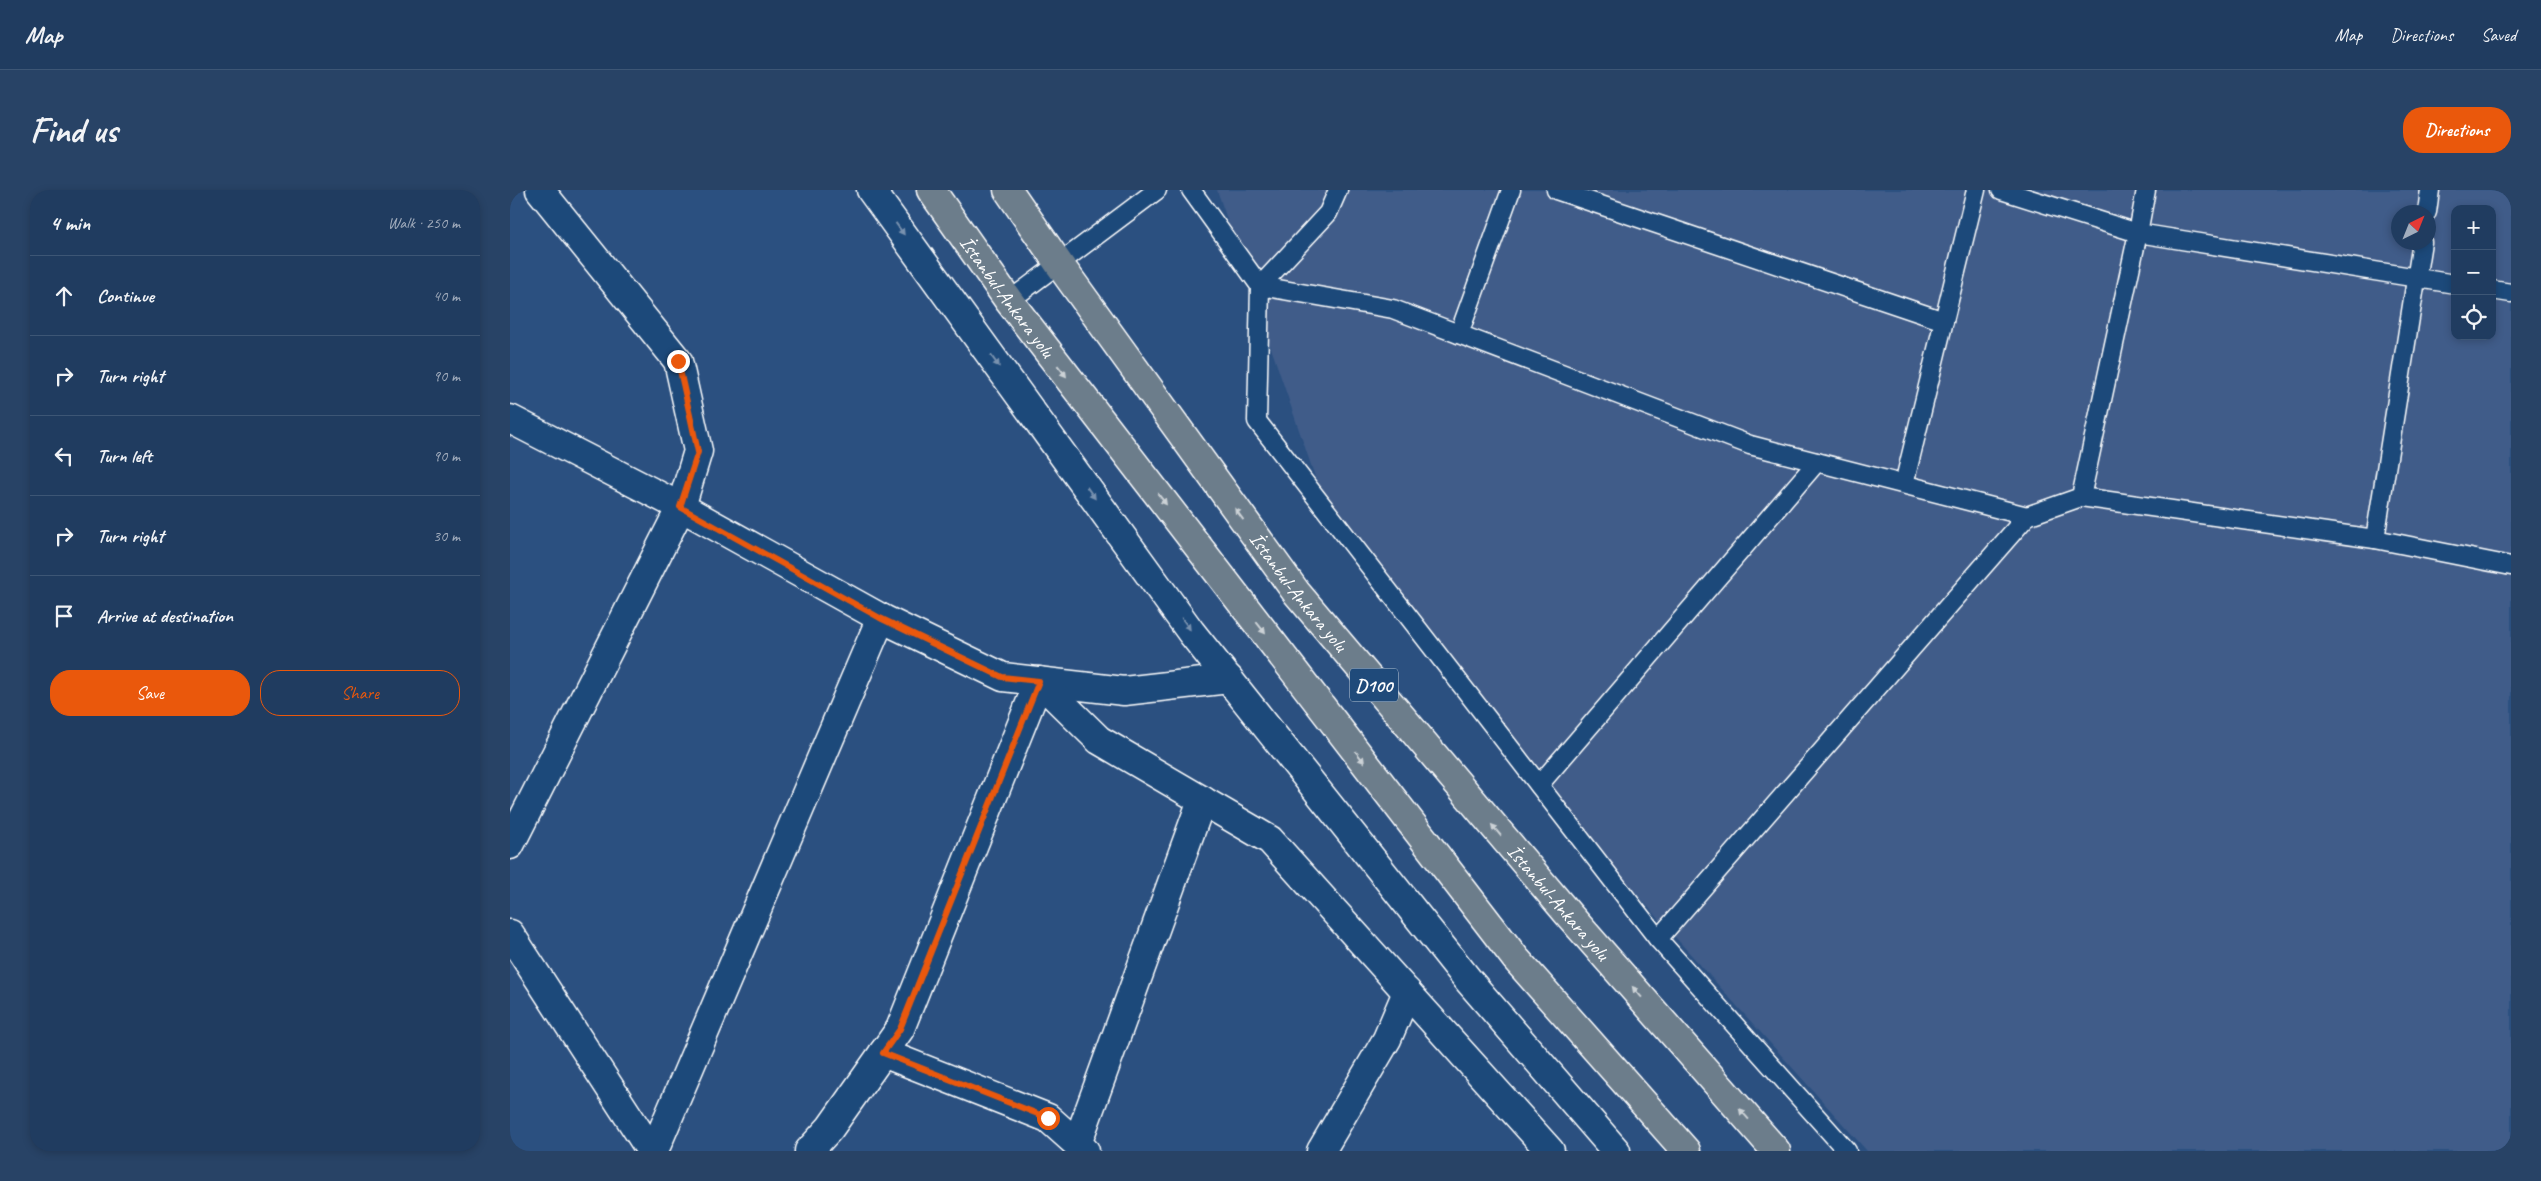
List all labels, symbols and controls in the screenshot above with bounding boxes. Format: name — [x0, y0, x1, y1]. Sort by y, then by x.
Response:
text: Map — [25, 20, 62, 50]
text: Map — [2335, 24, 2362, 46]
text: Directions — [2390, 24, 2453, 46]
text: Saved — [2481, 24, 2516, 46]
button: Directions — [2403, 107, 2511, 153]
text: Find us — [30, 108, 117, 153]
north arrow — [2391, 205, 2436, 250]
map controls — [2451, 205, 2496, 340]
button: + — [2451, 205, 2496, 250]
text: 4 min — [50, 210, 90, 236]
text: Walk · 250 m — [388, 213, 460, 233]
one-way arrow — [895, 223, 905, 236]
street label: İstanbul-Ankara yolu — [954, 231, 1061, 364]
button: − — [2451, 250, 2496, 295]
icon: ahead — [50, 282, 78, 310]
text: Continue — [97, 284, 154, 308]
text: 40 m — [433, 286, 460, 306]
button: locate — [2451, 295, 2496, 340]
route end — [667, 350, 690, 373]
one-way arrow — [990, 354, 1000, 368]
icon: right — [50, 362, 78, 390]
text: Turn right — [97, 364, 164, 388]
one-way arrow — [1057, 364, 1068, 377]
text: 90 m — [433, 366, 460, 386]
icon: left — [50, 442, 78, 470]
text: Turn left — [97, 444, 152, 468]
text: 90 m — [433, 446, 460, 466]
one-way arrow — [1085, 486, 1095, 499]
one-way arrow — [1156, 492, 1167, 505]
one-way arrow — [1234, 507, 1244, 521]
icon: right — [50, 522, 78, 550]
text: Turn right — [97, 524, 164, 548]
text: 30 m — [433, 526, 460, 546]
street label: İstanbul-Ankara yolu — [1244, 527, 1354, 658]
icon: arrive — [50, 602, 78, 630]
text: Arrive at destination — [97, 604, 233, 628]
one-way arrow — [1181, 617, 1191, 631]
one-way arrow — [1256, 621, 1266, 635]
road number: D100 — [1350, 668, 1398, 702]
button: Save — [50, 670, 250, 716]
button: Share — [260, 670, 460, 716]
one-way arrow — [1355, 750, 1366, 763]
one-way arrow — [1491, 823, 1502, 836]
street label: İstanbul-Ankara yolu — [1502, 839, 1616, 967]
one-way arrow — [1631, 986, 1642, 999]
route start — [1037, 1107, 1060, 1130]
one-way arrow — [1738, 1109, 1750, 1121]

